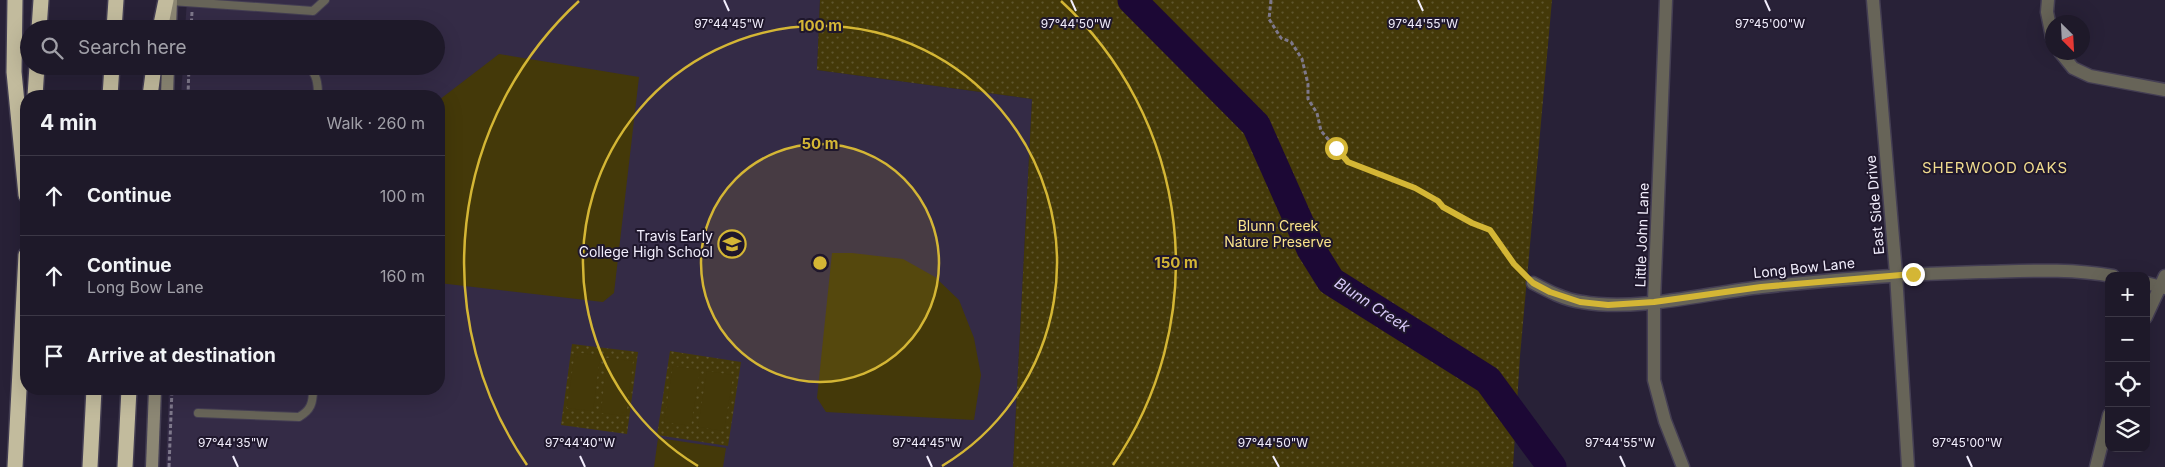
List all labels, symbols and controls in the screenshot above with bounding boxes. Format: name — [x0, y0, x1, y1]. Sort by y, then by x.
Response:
north arrow — [2045, 15, 2090, 60]
text: 97°44'45"W — [694, 16, 764, 31]
text: 100 m — [798, 16, 842, 35]
text: 97°44'50"W — [1041, 16, 1111, 31]
text: 97°44'55"W — [1388, 16, 1458, 31]
text: 97°45'00"W — [1735, 16, 1805, 31]
search box — [20, 20, 445, 75]
icon: search — [38, 34, 66, 62]
text: Search here — [78, 36, 187, 59]
text: 4 min — [40, 110, 97, 135]
text: Walk · 260 m — [327, 113, 425, 133]
text: 50 m — [802, 134, 838, 153]
route start — [1325, 137, 1348, 160]
street label: East Side Drive — [1862, 155, 1887, 256]
district label: SHERWOOD OAKS — [1922, 158, 2068, 177]
icon: ahead — [40, 182, 68, 210]
street label: Little John Lane — [1631, 182, 1652, 288]
text: Continue — [87, 184, 172, 207]
text: 100 m — [380, 186, 425, 206]
park label: Blunn Creek Nature Preserve — [1224, 217, 1332, 250]
place label: Travis Early College High School — [579, 227, 713, 260]
school or university icon: Travis Early College High School — [717, 229, 747, 259]
text: 150 m — [1154, 253, 1198, 272]
text: Continue — [87, 254, 172, 277]
centre of rings — [811, 254, 829, 272]
street label: Long Bow Lane — [1752, 254, 1856, 281]
icon: ahead — [40, 262, 68, 290]
route end — [1902, 263, 1925, 286]
text: 160 m — [380, 266, 425, 286]
map controls — [2105, 272, 2150, 452]
button: + — [2105, 272, 2150, 317]
water label: Blunn Creek — [1331, 273, 1414, 336]
text: Long Bow Lane — [87, 277, 204, 297]
button: − — [2105, 317, 2150, 362]
icon: arrive — [40, 342, 68, 370]
text: Arrive at destination — [87, 344, 276, 367]
button: locate — [2105, 362, 2150, 407]
button: layers — [2105, 407, 2150, 452]
text: 97°44'35"W — [198, 435, 268, 450]
text: 97°44'40"W — [545, 435, 615, 450]
text: 97°44'45"W — [892, 435, 962, 450]
text: 97°44'50"W — [1238, 435, 1308, 450]
text: 97°44'55"W — [1585, 435, 1655, 450]
text: 97°45'00"W — [1932, 435, 2002, 450]

